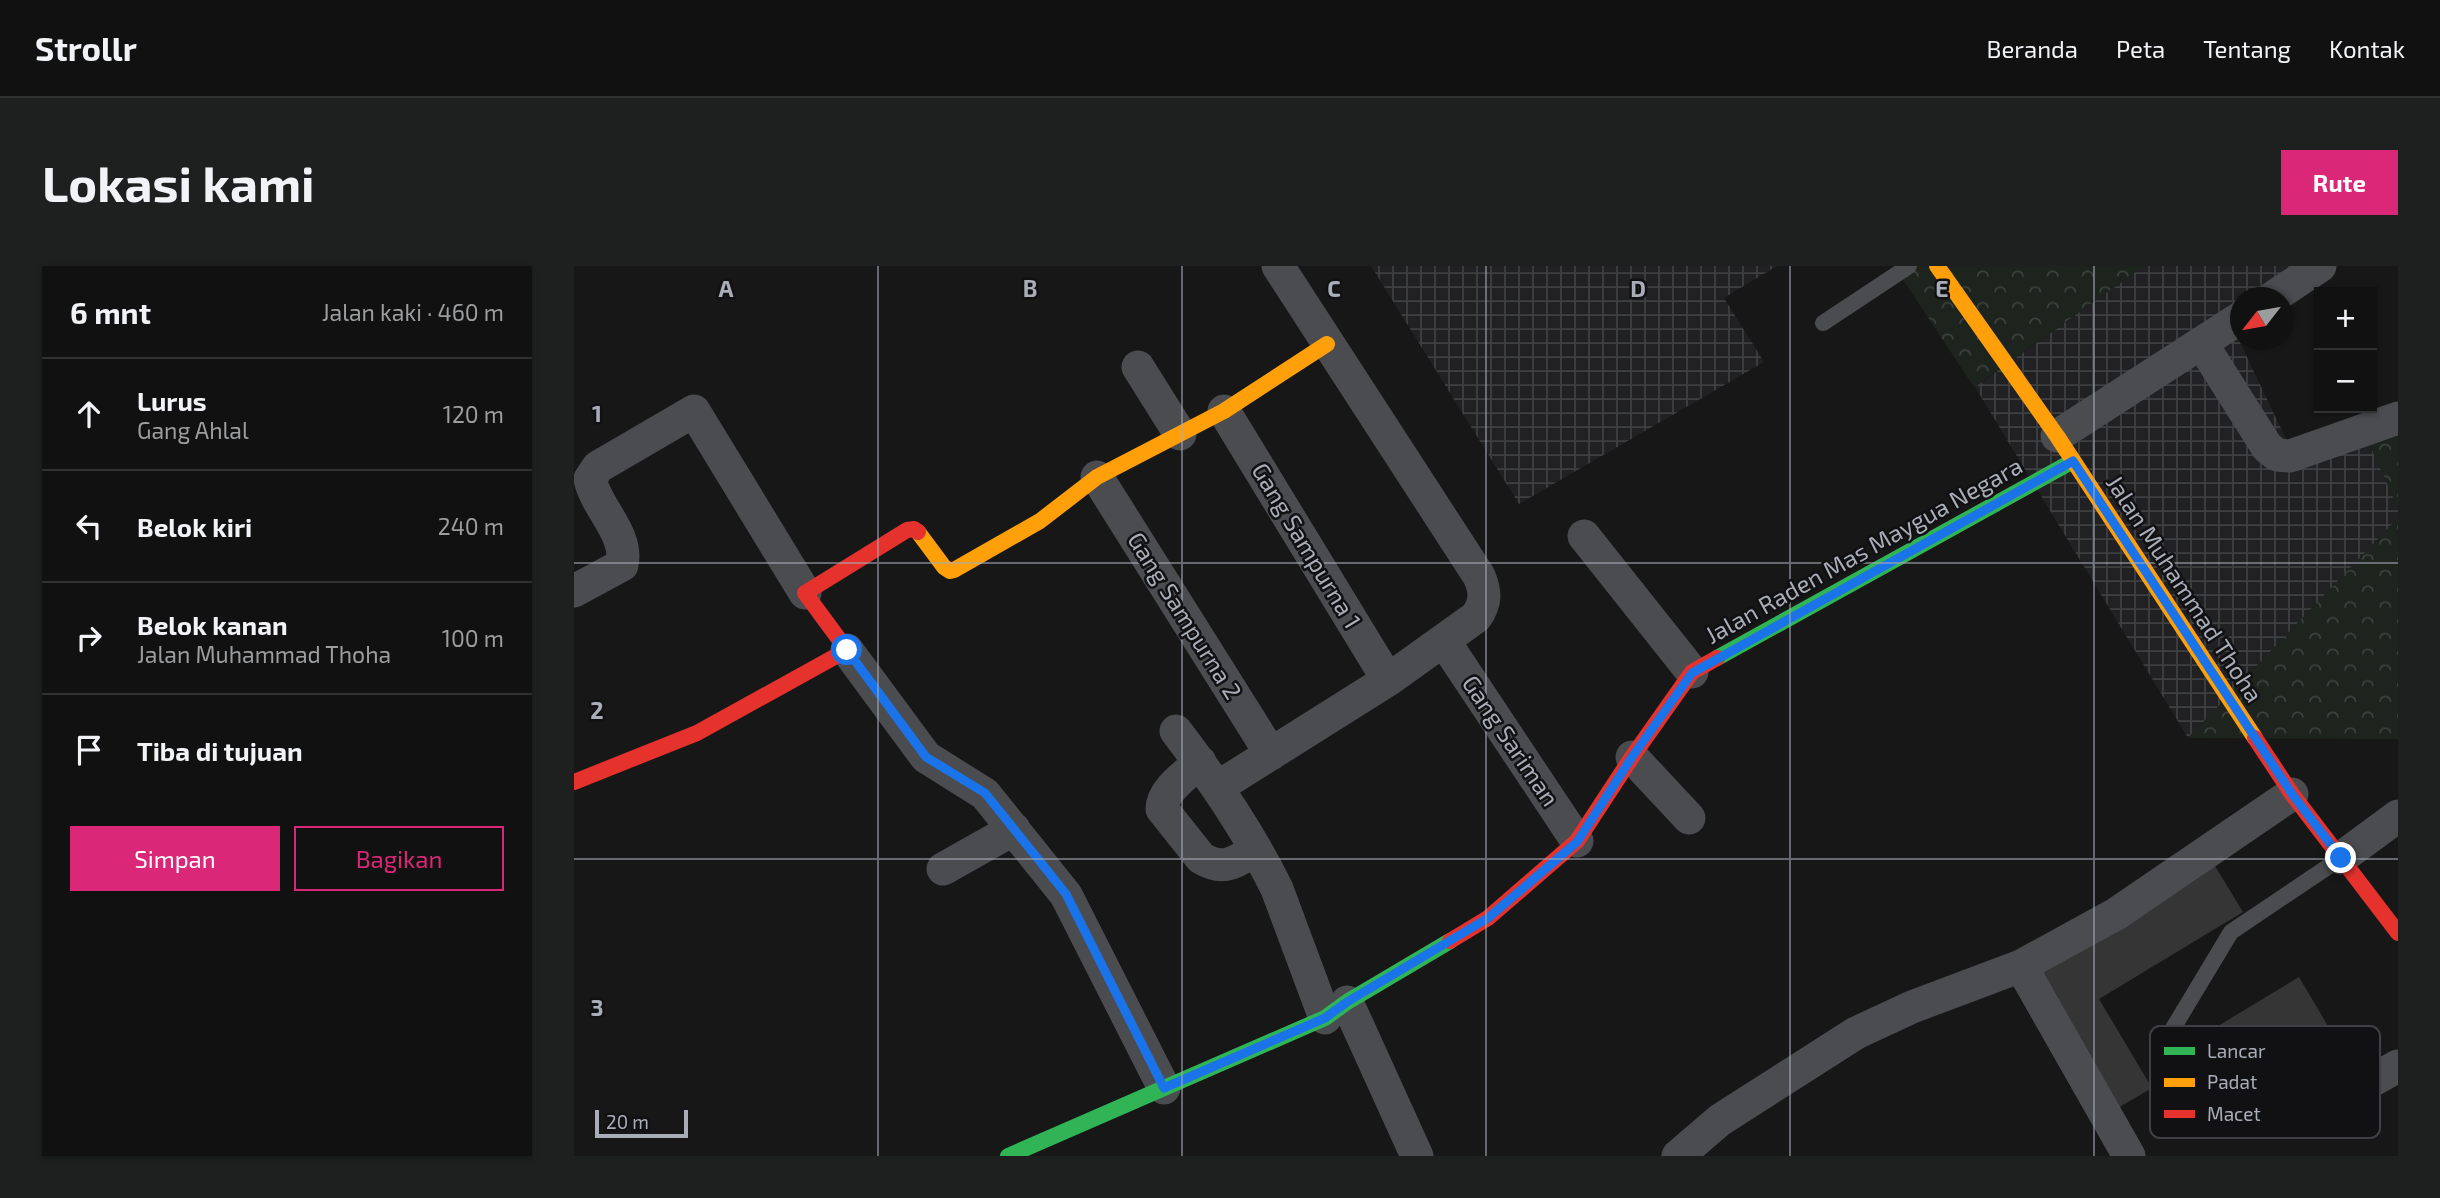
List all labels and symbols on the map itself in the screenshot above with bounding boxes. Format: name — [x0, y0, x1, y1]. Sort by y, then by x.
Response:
text: A — [718, 274, 734, 302]
text: B — [1023, 274, 1037, 302]
text: C — [1327, 274, 1341, 302]
text: D — [1630, 274, 1646, 302]
text: E — [1935, 274, 1949, 302]
north arrow — [2230, 287, 2293, 350]
text: 1 — [592, 399, 602, 427]
street label: Jalan Raden Mas Maygua Negara — [1700, 450, 2027, 649]
street label: Gang Sampurna 1 — [1246, 457, 1368, 633]
street label: Jalan Muhammad Thoha — [2101, 469, 2270, 707]
street label: Gang Sampurna 2 — [1122, 526, 1248, 704]
route start — [831, 634, 862, 665]
street label: Gang Sariman — [1457, 669, 1566, 811]
text: 2 — [590, 696, 604, 724]
route end — [2325, 842, 2356, 873]
text: 3 — [590, 993, 604, 1021]
legend — [2150, 1026, 2380, 1138]
text: Lancar — [2207, 1039, 2266, 1062]
text: Padat — [2207, 1070, 2257, 1093]
text: Macet — [2207, 1102, 2261, 1125]
scale bar — [595, 1107, 688, 1139]

